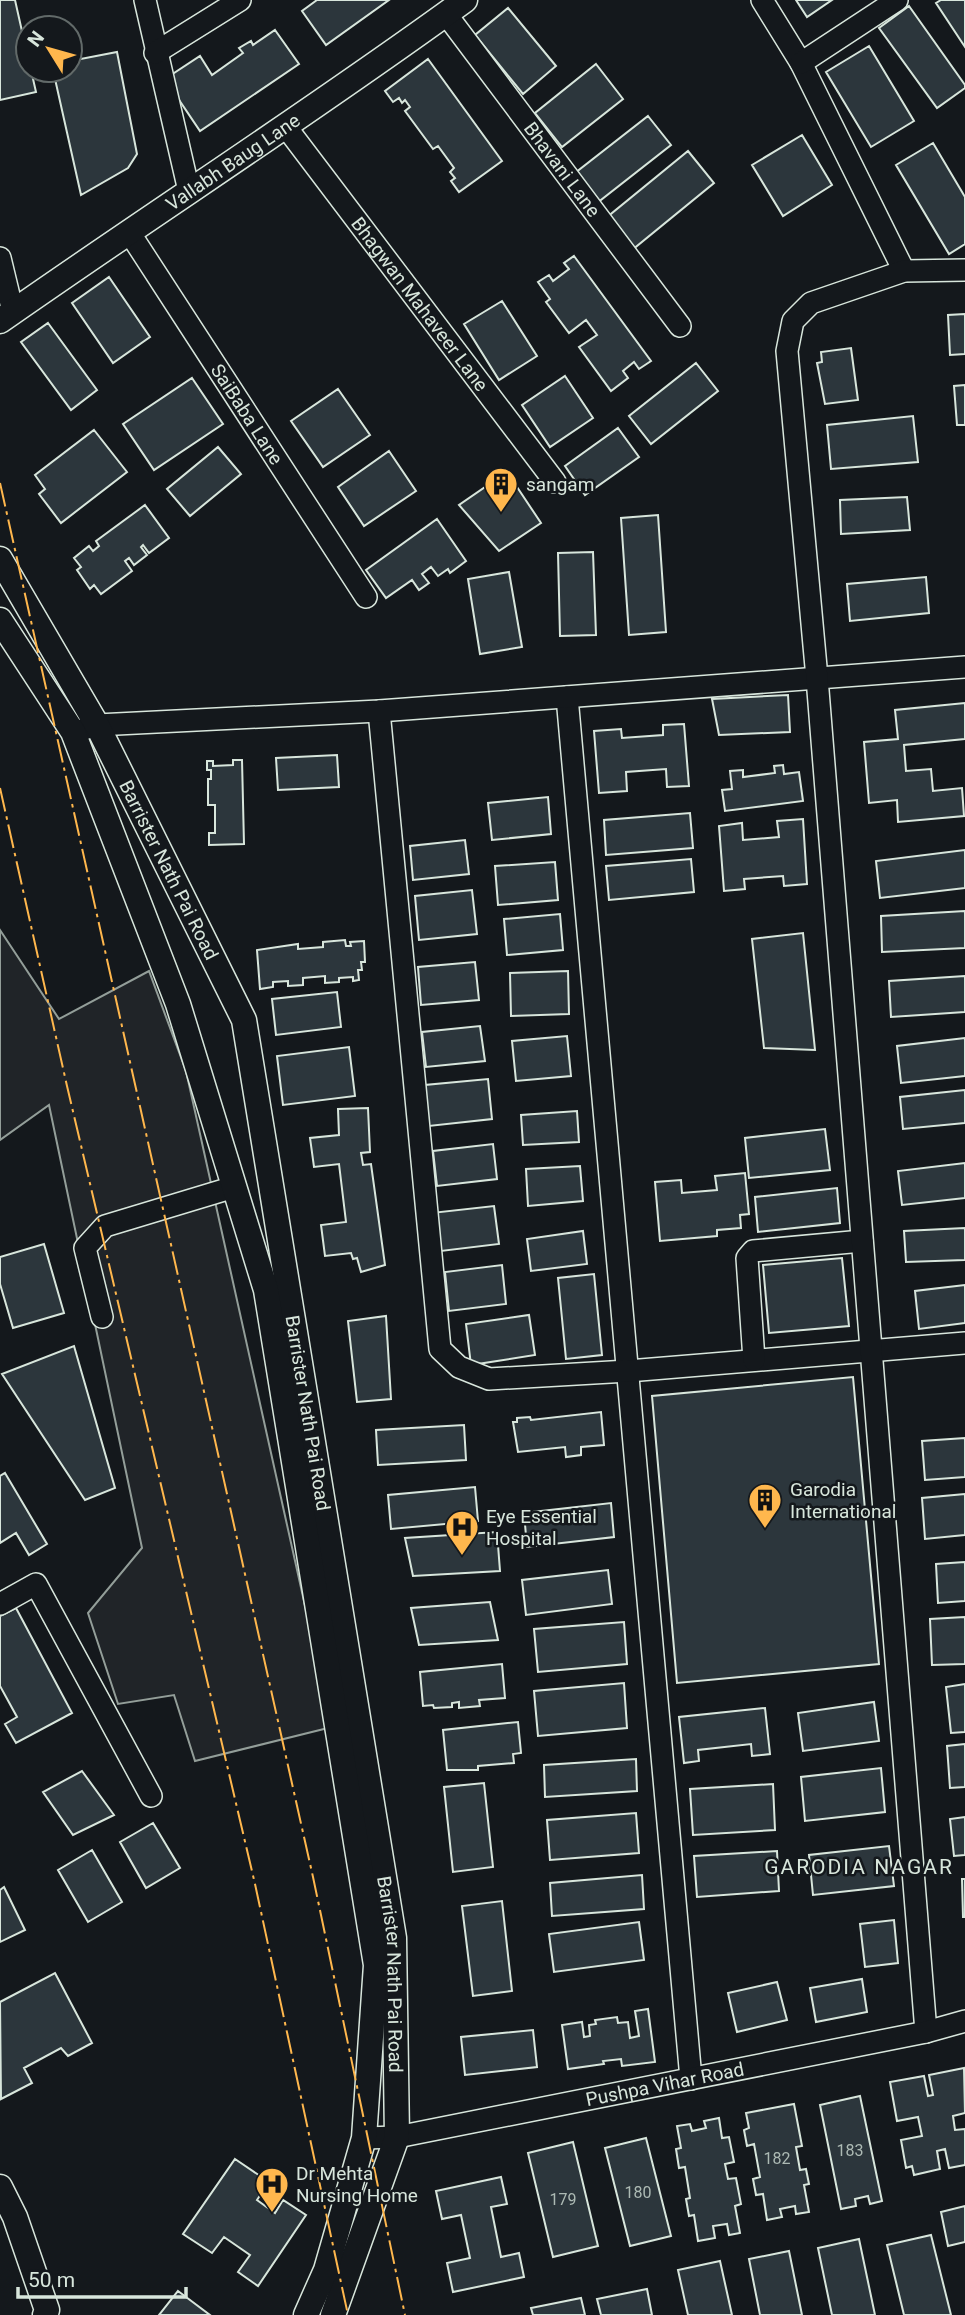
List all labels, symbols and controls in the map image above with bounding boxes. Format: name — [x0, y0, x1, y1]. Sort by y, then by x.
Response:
north arrow — [14, 14, 84, 84]
text: N — [23, 27, 49, 51]
street label: Vallabh Baug Lane — [162, 108, 304, 215]
street label: Bhavani Lane — [519, 117, 605, 221]
street label: Bhagwan Mahaveer Lane — [347, 212, 493, 396]
street label: SaiBaba Lane — [206, 359, 288, 469]
building icon: sangam — [482, 465, 520, 514]
place label: sangam — [526, 473, 594, 496]
street label: Barrister Nath Pai Road — [115, 776, 223, 963]
street label: Barrister Nath Pai Road — [281, 1314, 335, 1512]
place label: Garodia International — [790, 1478, 896, 1523]
building icon: Garodia International — [746, 1481, 784, 1530]
place label: Eye Essential Hospital — [486, 1505, 597, 1550]
hospital icon: Eye Essential Hospital — [443, 1508, 481, 1557]
district label: GARODIA NAGAR — [764, 1855, 954, 1879]
street label: Barrister Nath Pai Road — [373, 1874, 408, 2073]
street label: Pushpa Vihar Road — [584, 2057, 746, 2111]
house number: 183 — [837, 2141, 863, 2160]
house number: 182 — [764, 2149, 790, 2168]
place label: Dr Mehta Nursing Home — [296, 2162, 418, 2207]
hospital icon: Dr Mehta Nursing Home — [253, 2165, 291, 2214]
house number: 180 — [625, 2183, 651, 2202]
house number: 179 — [550, 2190, 576, 2209]
scale bar — [18, 2256, 186, 2300]
text: 50 m — [28, 2268, 75, 2292]

